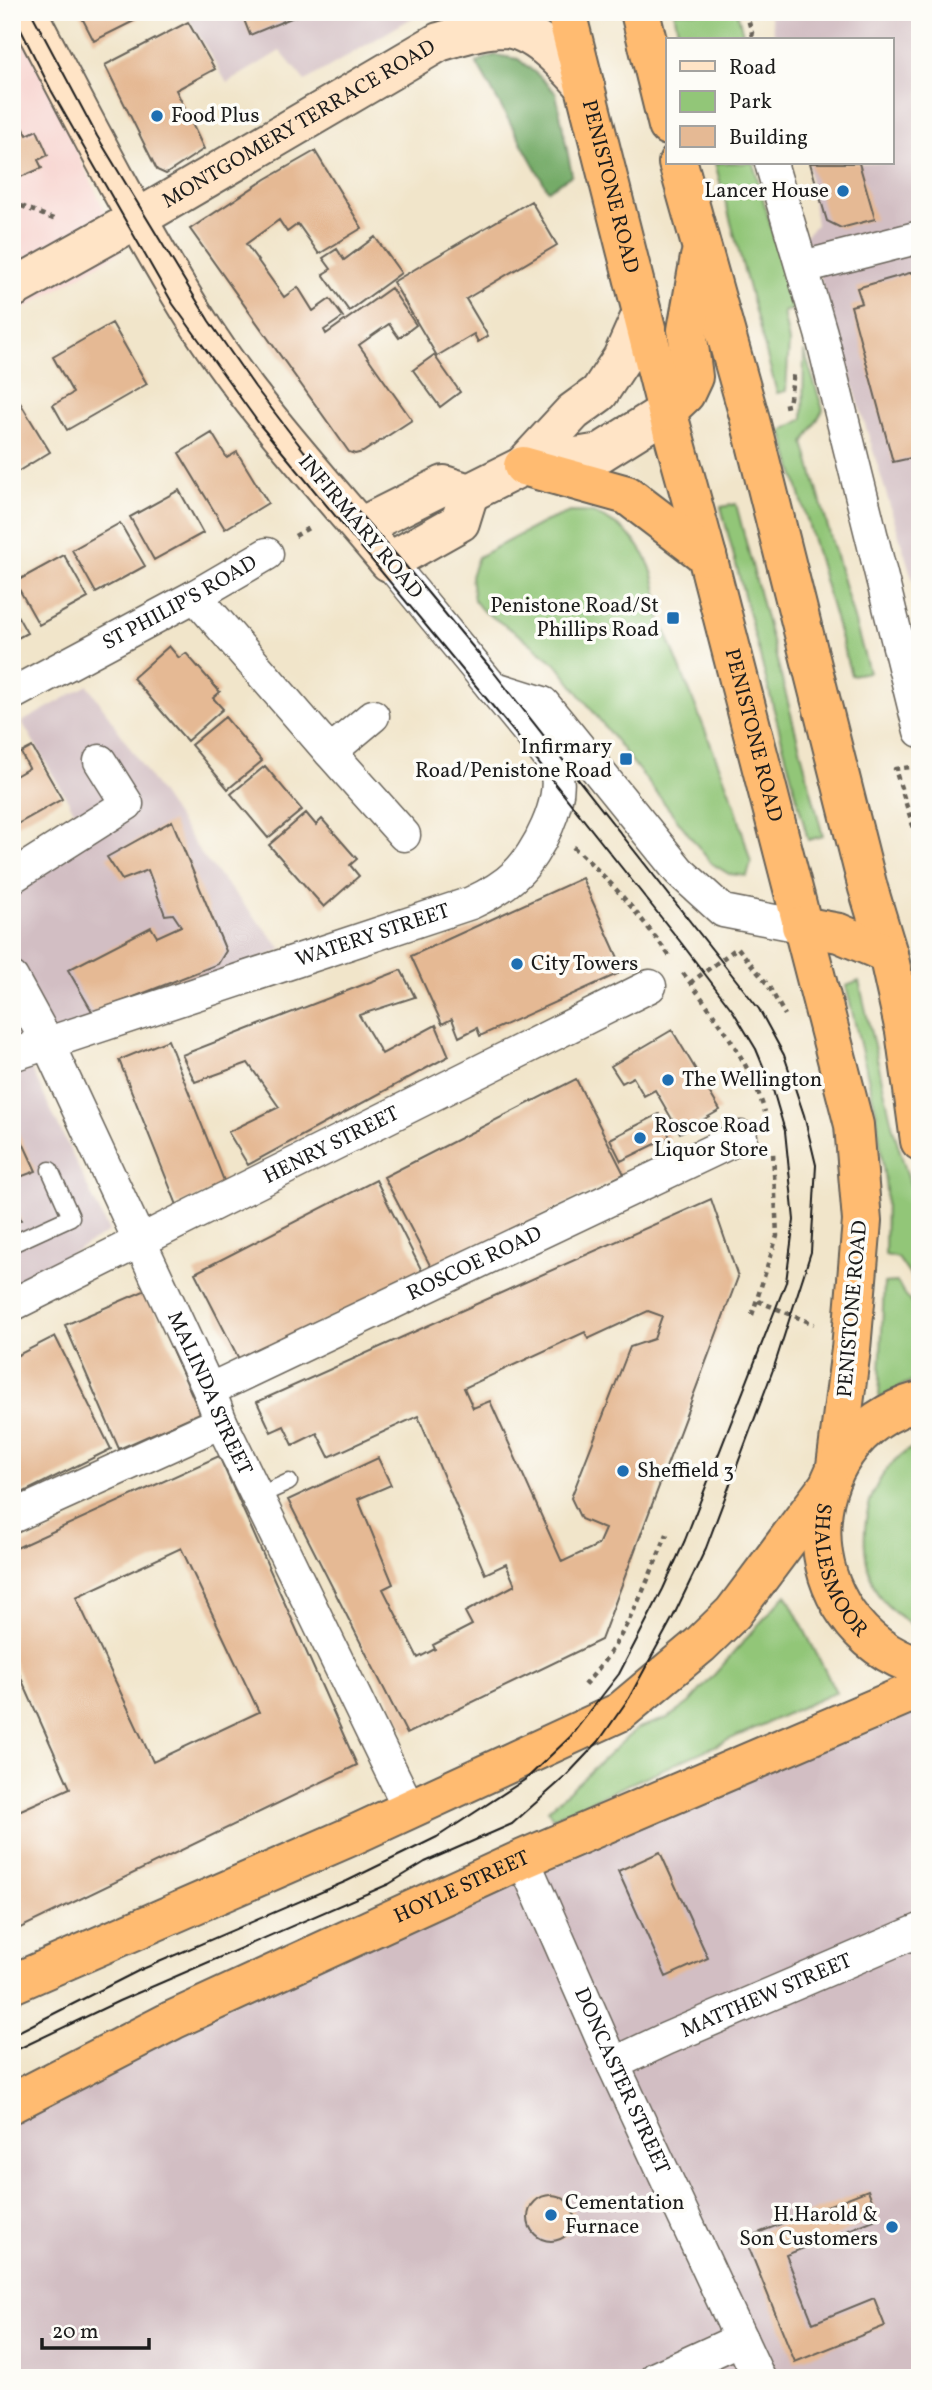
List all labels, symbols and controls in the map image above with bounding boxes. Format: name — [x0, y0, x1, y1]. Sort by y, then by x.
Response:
street label: MONTGOMERY TERRACE ROAD — [157, 33, 441, 216]
legend — [666, 38, 894, 164]
text: Road — [729, 54, 776, 83]
text: Park — [729, 88, 772, 117]
street label: PENISTONE ROAD — [574, 97, 646, 276]
place label: Food Plus — [171, 102, 259, 131]
marker: Food Plus — [149, 108, 165, 124]
text: Building — [729, 124, 808, 153]
place label: Lancer House — [704, 177, 829, 206]
marker: Lancer House — [835, 183, 851, 199]
street label: INFIRMARY ROAD — [291, 449, 429, 605]
street label: ST PHILIP'S ROAD — [97, 548, 263, 657]
place label: Penistone Road/St Phillips Road — [490, 592, 659, 645]
marker: Penistone Road/St Phillips Road — [665, 610, 681, 626]
street label: PENISTONE ROAD — [717, 645, 790, 825]
place label: Infirmary Road/Penistone Road — [415, 733, 613, 786]
marker: Infirmary Road/Penistone Road — [618, 751, 634, 767]
street label: WATERY STREET — [292, 896, 454, 975]
place label: City Towers — [531, 950, 638, 979]
marker: City Towers — [509, 956, 525, 972]
place label: The Wellington — [682, 1066, 822, 1095]
marker: The Wellington — [660, 1072, 676, 1088]
street label: HENRY STREET — [259, 1099, 404, 1191]
place label: Roscoe Road Liquor Store — [654, 1112, 770, 1165]
marker: Roscoe Road Liquor Store — [632, 1130, 648, 1146]
street label: ROSCOE ROAD — [402, 1219, 547, 1308]
street label: PENISTONE ROAD — [831, 1219, 875, 1399]
street label: MALINDA STREET — [160, 1307, 259, 1480]
place label: Sheffield 3 — [637, 1457, 734, 1486]
marker: Sheffield 3 — [615, 1463, 631, 1479]
street label: SHALESMOOR — [807, 1501, 875, 1644]
street label: HOYLE STREET — [389, 1843, 534, 1931]
street label: MATTHEW STREET — [677, 1946, 857, 2045]
street label: DONCASTER STREET — [567, 1983, 677, 2179]
place label: Cementation Furnace — [565, 2189, 685, 2242]
place label: H.Harold & Son Customers — [739, 2201, 878, 2254]
marker: Cementation Furnace — [543, 2207, 559, 2223]
marker: H.Harold & Son Customers — [884, 2219, 900, 2235]
scale bar — [42, 2306, 149, 2350]
text: 20 m — [52, 2318, 98, 2347]

